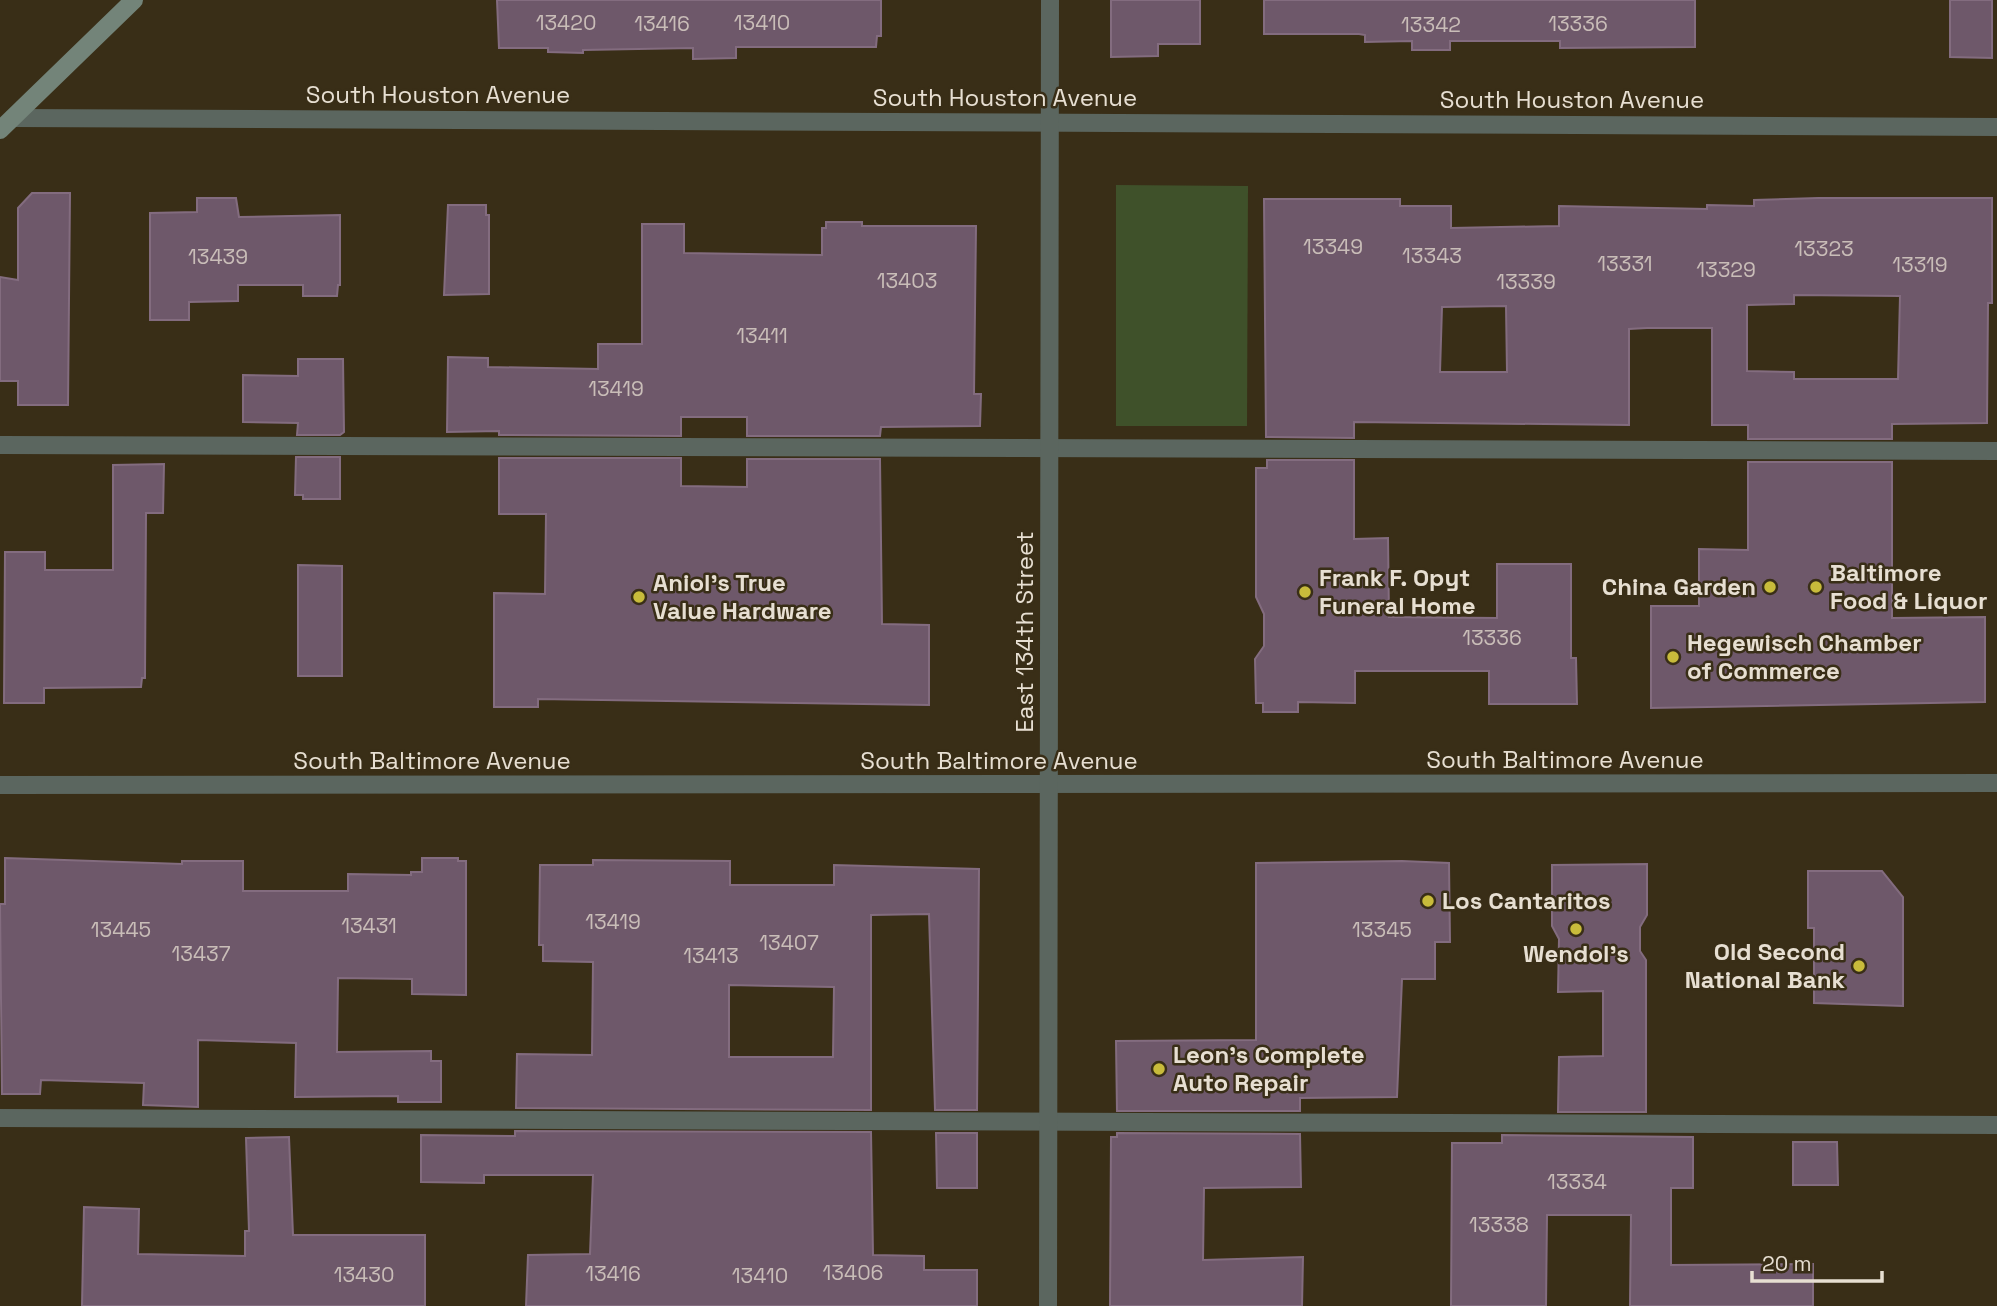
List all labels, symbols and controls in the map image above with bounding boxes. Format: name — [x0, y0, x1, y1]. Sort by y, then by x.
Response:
house number: 13420 — [536, 9, 596, 36]
house number: 13410 — [734, 9, 790, 36]
house number: 13416 — [634, 10, 690, 37]
house number: 13336 — [1548, 10, 1608, 37]
house number: 13342 — [1401, 11, 1461, 38]
street label: South Houston Avenue — [306, 79, 570, 110]
street label: South Houston Avenue — [873, 82, 1137, 113]
street label: South Houston Avenue — [1440, 84, 1704, 115]
house number: 13349 — [1303, 233, 1363, 260]
house number: 13323 — [1794, 235, 1854, 262]
house number: 13343 — [1402, 242, 1462, 269]
house number: 13439 — [188, 243, 248, 270]
house number: 13331 — [1597, 250, 1653, 277]
house number: 13319 — [1892, 251, 1948, 278]
house number: 13329 — [1696, 256, 1756, 283]
house number: 13403 — [877, 267, 937, 294]
house number: 13339 — [1496, 268, 1556, 295]
house number: 13411 — [736, 322, 788, 349]
house number: 13419 — [588, 375, 644, 402]
street label: East 134th Street — [1009, 531, 1040, 733]
place label: Baltimore Food & Liquor — [1830, 557, 1987, 616]
place label: Frank F. Opyt Funeral Home — [1319, 562, 1476, 621]
place label: Aniol's True Value Hardware — [653, 567, 832, 626]
place label: China Garden — [1602, 571, 1756, 602]
marker: China Garden — [1762, 579, 1778, 595]
marker: Baltimore Food & Liquor — [1808, 579, 1824, 595]
marker: Frank F. Opyt Funeral Home — [1297, 584, 1313, 600]
marker: Aniol's True Value Hardware — [631, 589, 647, 605]
house number: 13336 — [1462, 624, 1522, 651]
place label: Hegewisch Chamber of Commerce — [1687, 627, 1922, 686]
marker: Hegewisch Chamber of Commerce — [1665, 649, 1681, 665]
street label: South Baltimore Avenue — [1426, 744, 1704, 775]
street label: South Baltimore Avenue — [293, 745, 571, 776]
street label: South Baltimore Avenue — [860, 745, 1138, 776]
place label: Los Cantaritos — [1442, 885, 1611, 916]
marker: Los Cantaritos — [1420, 893, 1436, 909]
house number: 13419 — [585, 908, 641, 935]
house number: 13431 — [341, 912, 397, 939]
house number: 13445 — [91, 916, 151, 943]
house number: 13345 — [1352, 916, 1412, 943]
marker: Wendol's — [1568, 921, 1584, 937]
house number: 13407 — [759, 929, 819, 956]
place label: Old Second National Bank — [1685, 936, 1845, 995]
place label: Wendol's — [1523, 938, 1629, 969]
house number: 13437 — [171, 940, 231, 967]
house number: 13413 — [683, 942, 739, 969]
marker: Old Second National Bank — [1851, 958, 1867, 974]
place label: Leon's Complete Auto Repair — [1173, 1039, 1365, 1098]
marker: Leon's Complete Auto Repair — [1151, 1061, 1167, 1077]
house number: 13334 — [1547, 1168, 1607, 1195]
house number: 13338 — [1469, 1211, 1529, 1238]
scale bar — [1752, 1240, 1882, 1284]
text: 20 m — [1762, 1250, 1812, 1277]
house number: 13406 — [823, 1259, 883, 1286]
house number: 13416 — [585, 1260, 641, 1287]
house number: 13430 — [334, 1261, 394, 1288]
house number: 13410 — [732, 1262, 788, 1289]

